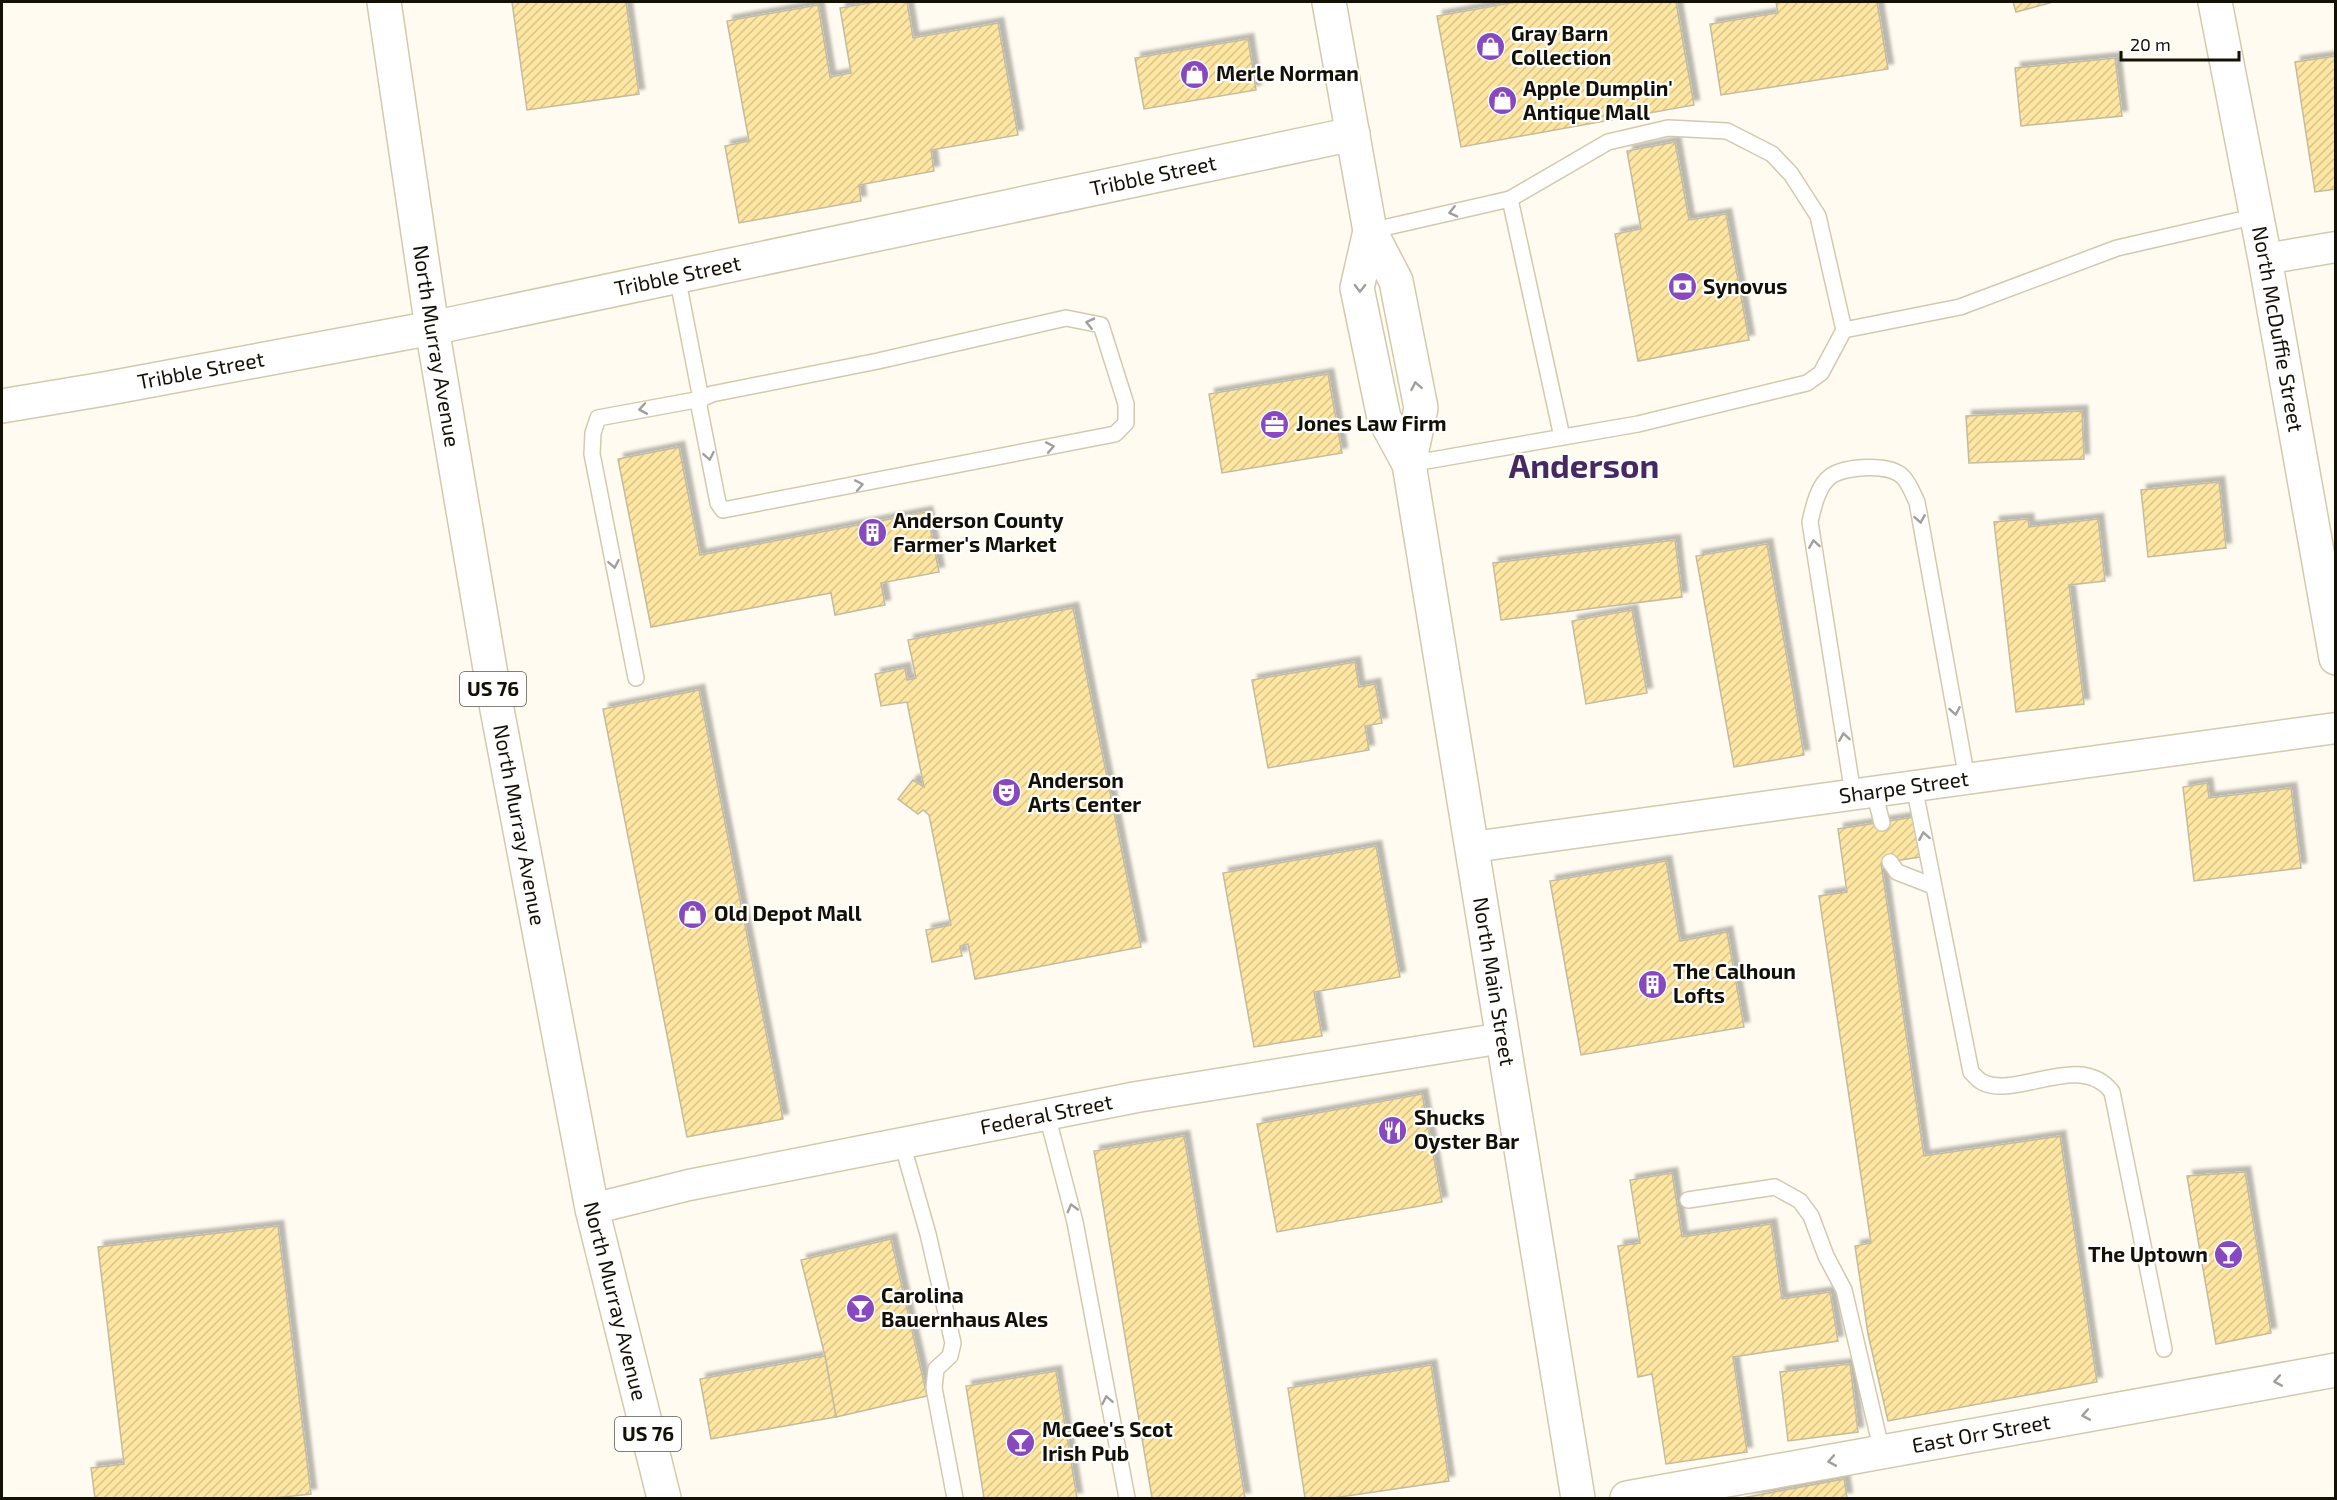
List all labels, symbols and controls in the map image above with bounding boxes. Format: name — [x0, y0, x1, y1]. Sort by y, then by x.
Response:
place label: Gray Barn Collection — [1511, 20, 1611, 69]
scale bar — [2121, 24, 2240, 62]
shop icon: Gray Barn Collection — [1474, 30, 1506, 62]
text: 20 m — [2130, 33, 2171, 55]
shop icon: Merle Norman — [1179, 58, 1211, 90]
place label: Merle Norman — [1216, 60, 1359, 85]
place label: Apple Dumplin' Antique Mall — [1523, 75, 1673, 124]
shop icon: Apple Dumplin' Antique Mall — [1486, 85, 1518, 117]
street label: Tribble Street — [1087, 149, 1218, 200]
one-way arrow — [1449, 204, 1459, 217]
street label: North McDuffie Street — [2248, 224, 2310, 434]
street label: North Murray Avenue — [409, 243, 466, 449]
street label: Tribble Street — [612, 249, 743, 300]
bank icon: Synovus — [1666, 271, 1698, 303]
place label: Synovus — [1703, 273, 1787, 299]
one-way arrow — [1353, 284, 1366, 293]
one-way arrow — [1085, 317, 1095, 330]
street label: Tribble Street — [135, 345, 266, 394]
one-way arrow — [1410, 381, 1423, 391]
one-way arrow — [639, 402, 649, 415]
office icon: Jones Law Firm — [1259, 408, 1291, 440]
place label: Jones Law Firm — [1296, 410, 1447, 435]
one-way arrow — [1044, 441, 1054, 454]
district label: Anderson — [1509, 445, 1659, 485]
one-way arrow — [702, 451, 715, 461]
one-way arrow — [853, 479, 863, 492]
place label: Anderson County Farmer's Market — [893, 507, 1064, 556]
one-way arrow — [1913, 514, 1926, 524]
building icon: Anderson County Farmer's Market — [856, 517, 888, 549]
one-way arrow — [1808, 539, 1820, 549]
one-way arrow — [607, 558, 620, 568]
road number: US 76 — [460, 672, 526, 706]
one-way arrow — [1948, 706, 1960, 715]
street label: North Murray Avenue — [489, 722, 552, 927]
one-way arrow — [1838, 732, 1850, 741]
street label: Sharpe Street — [1837, 765, 1970, 807]
place label: Anderson Arts Center — [1028, 767, 1141, 816]
theatre icon: Anderson Arts Center — [991, 777, 1023, 809]
one-way arrow — [1918, 831, 1931, 841]
street label: North Main Street — [1469, 895, 1521, 1067]
shop icon: Old Depot Mall — [677, 898, 709, 930]
place label: Old Depot Mall — [714, 900, 862, 925]
place label: The Calhoun Lofts — [1673, 958, 1796, 1007]
building icon: The Calhoun Lofts — [1636, 968, 1668, 1000]
street label: Federal Street — [978, 1088, 1114, 1139]
place label: Shucks Oyster Bar — [1414, 1104, 1519, 1154]
restaurant icon: Shucks Oyster Bar — [1377, 1114, 1409, 1146]
street label: North Murray Avenue — [580, 1199, 653, 1403]
one-way arrow — [1066, 1203, 1079, 1213]
bar icon: The Uptown — [2213, 1239, 2245, 1271]
place label: The Uptown — [2088, 1241, 2208, 1266]
place label: Carolina Bauernhaus Ales — [881, 1282, 1048, 1331]
bar icon: Carolina Bauernhaus Ales — [844, 1292, 876, 1324]
one-way arrow — [2273, 1374, 2283, 1387]
one-way arrow — [1101, 1395, 1114, 1405]
street label: East Orr Street — [1910, 1408, 2052, 1457]
one-way arrow — [2081, 1409, 2091, 1421]
place label: McGee's Scot Irish Pub — [1042, 1416, 1173, 1465]
road number: US 76 — [615, 1417, 681, 1451]
bar icon: McGee's Scot Irish Pub — [1005, 1426, 1037, 1458]
one-way arrow — [1827, 1455, 1837, 1467]

